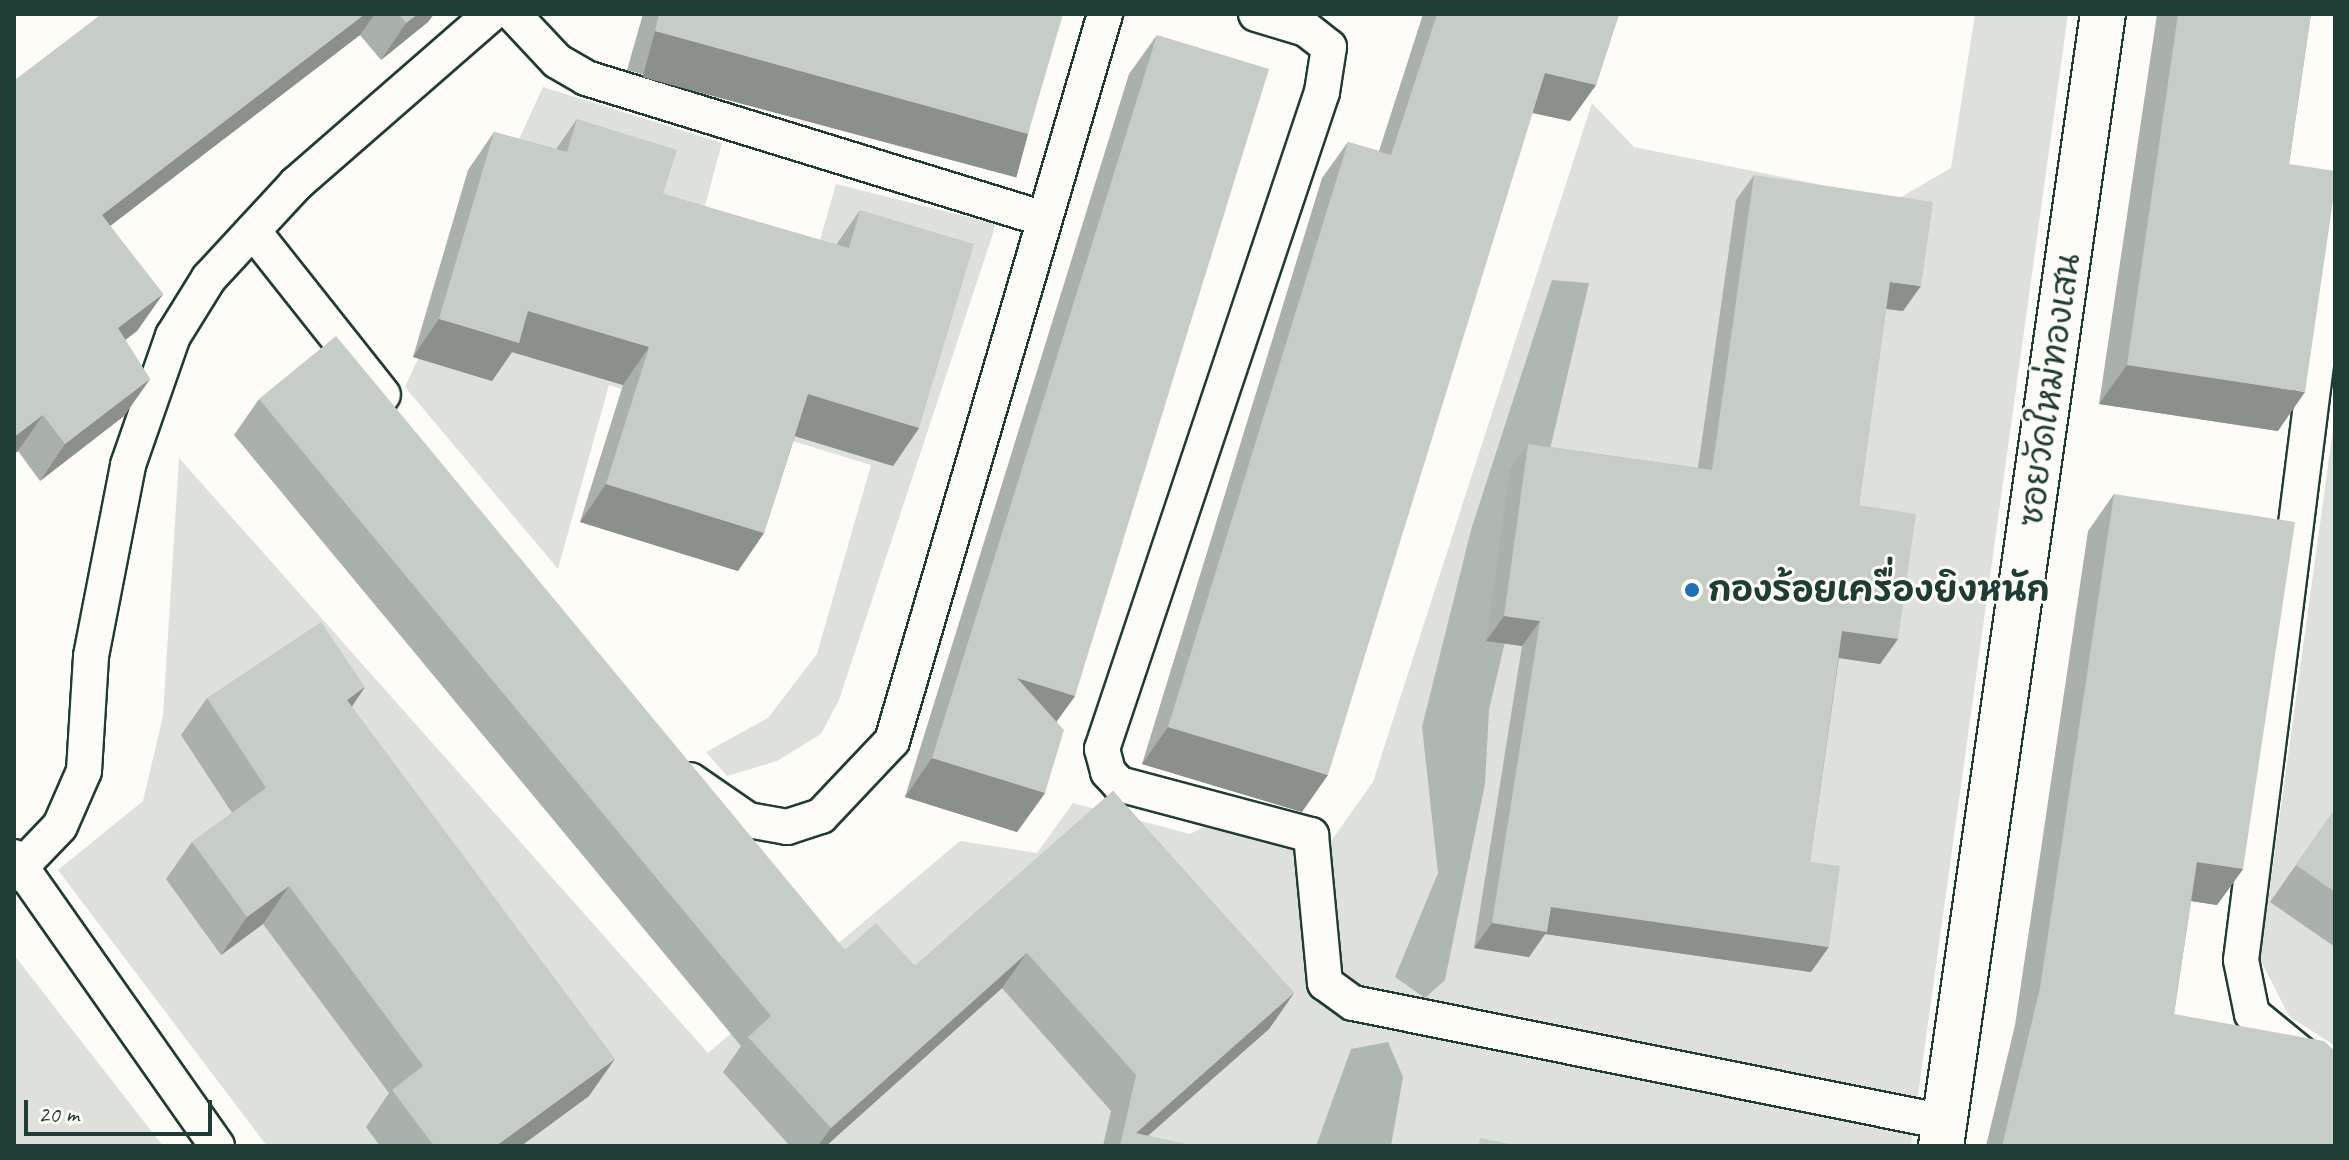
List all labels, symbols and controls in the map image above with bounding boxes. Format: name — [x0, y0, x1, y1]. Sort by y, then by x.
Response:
street label: ซอยวัดใหม่ทองเสน — [2010, 251, 2088, 529]
place label: กองร้อยเครื่องยิงหนัก — [1708, 570, 2049, 610]
marker: กองร้อยเครื่องยิงหนัก — [1683, 581, 1701, 599]
scale bar — [28, 1084, 216, 1134]
text: 20 m — [38, 1099, 79, 1129]

